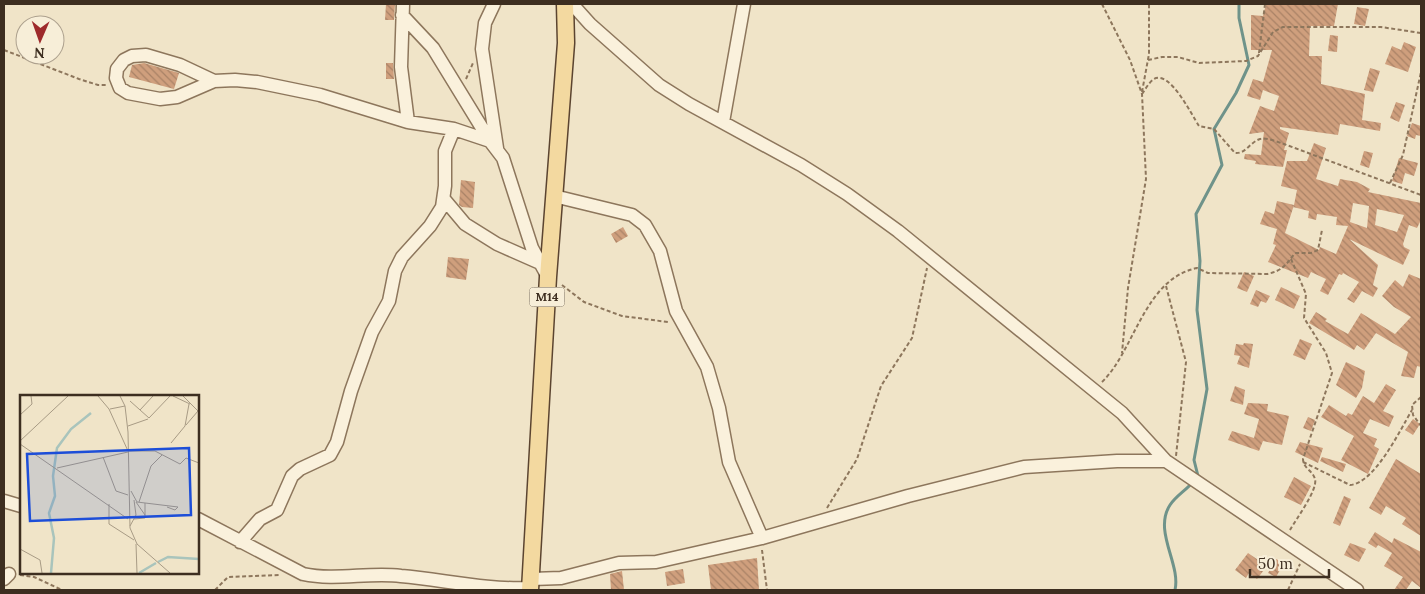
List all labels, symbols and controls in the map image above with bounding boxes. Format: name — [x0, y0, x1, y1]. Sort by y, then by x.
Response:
north arrow — [15, 15, 65, 65]
text: N — [34, 44, 45, 62]
road number: M14 — [530, 288, 564, 306]
inset map — [20, 395, 199, 574]
scale bar — [1250, 546, 1329, 578]
text: 50 m — [1258, 554, 1293, 573]

